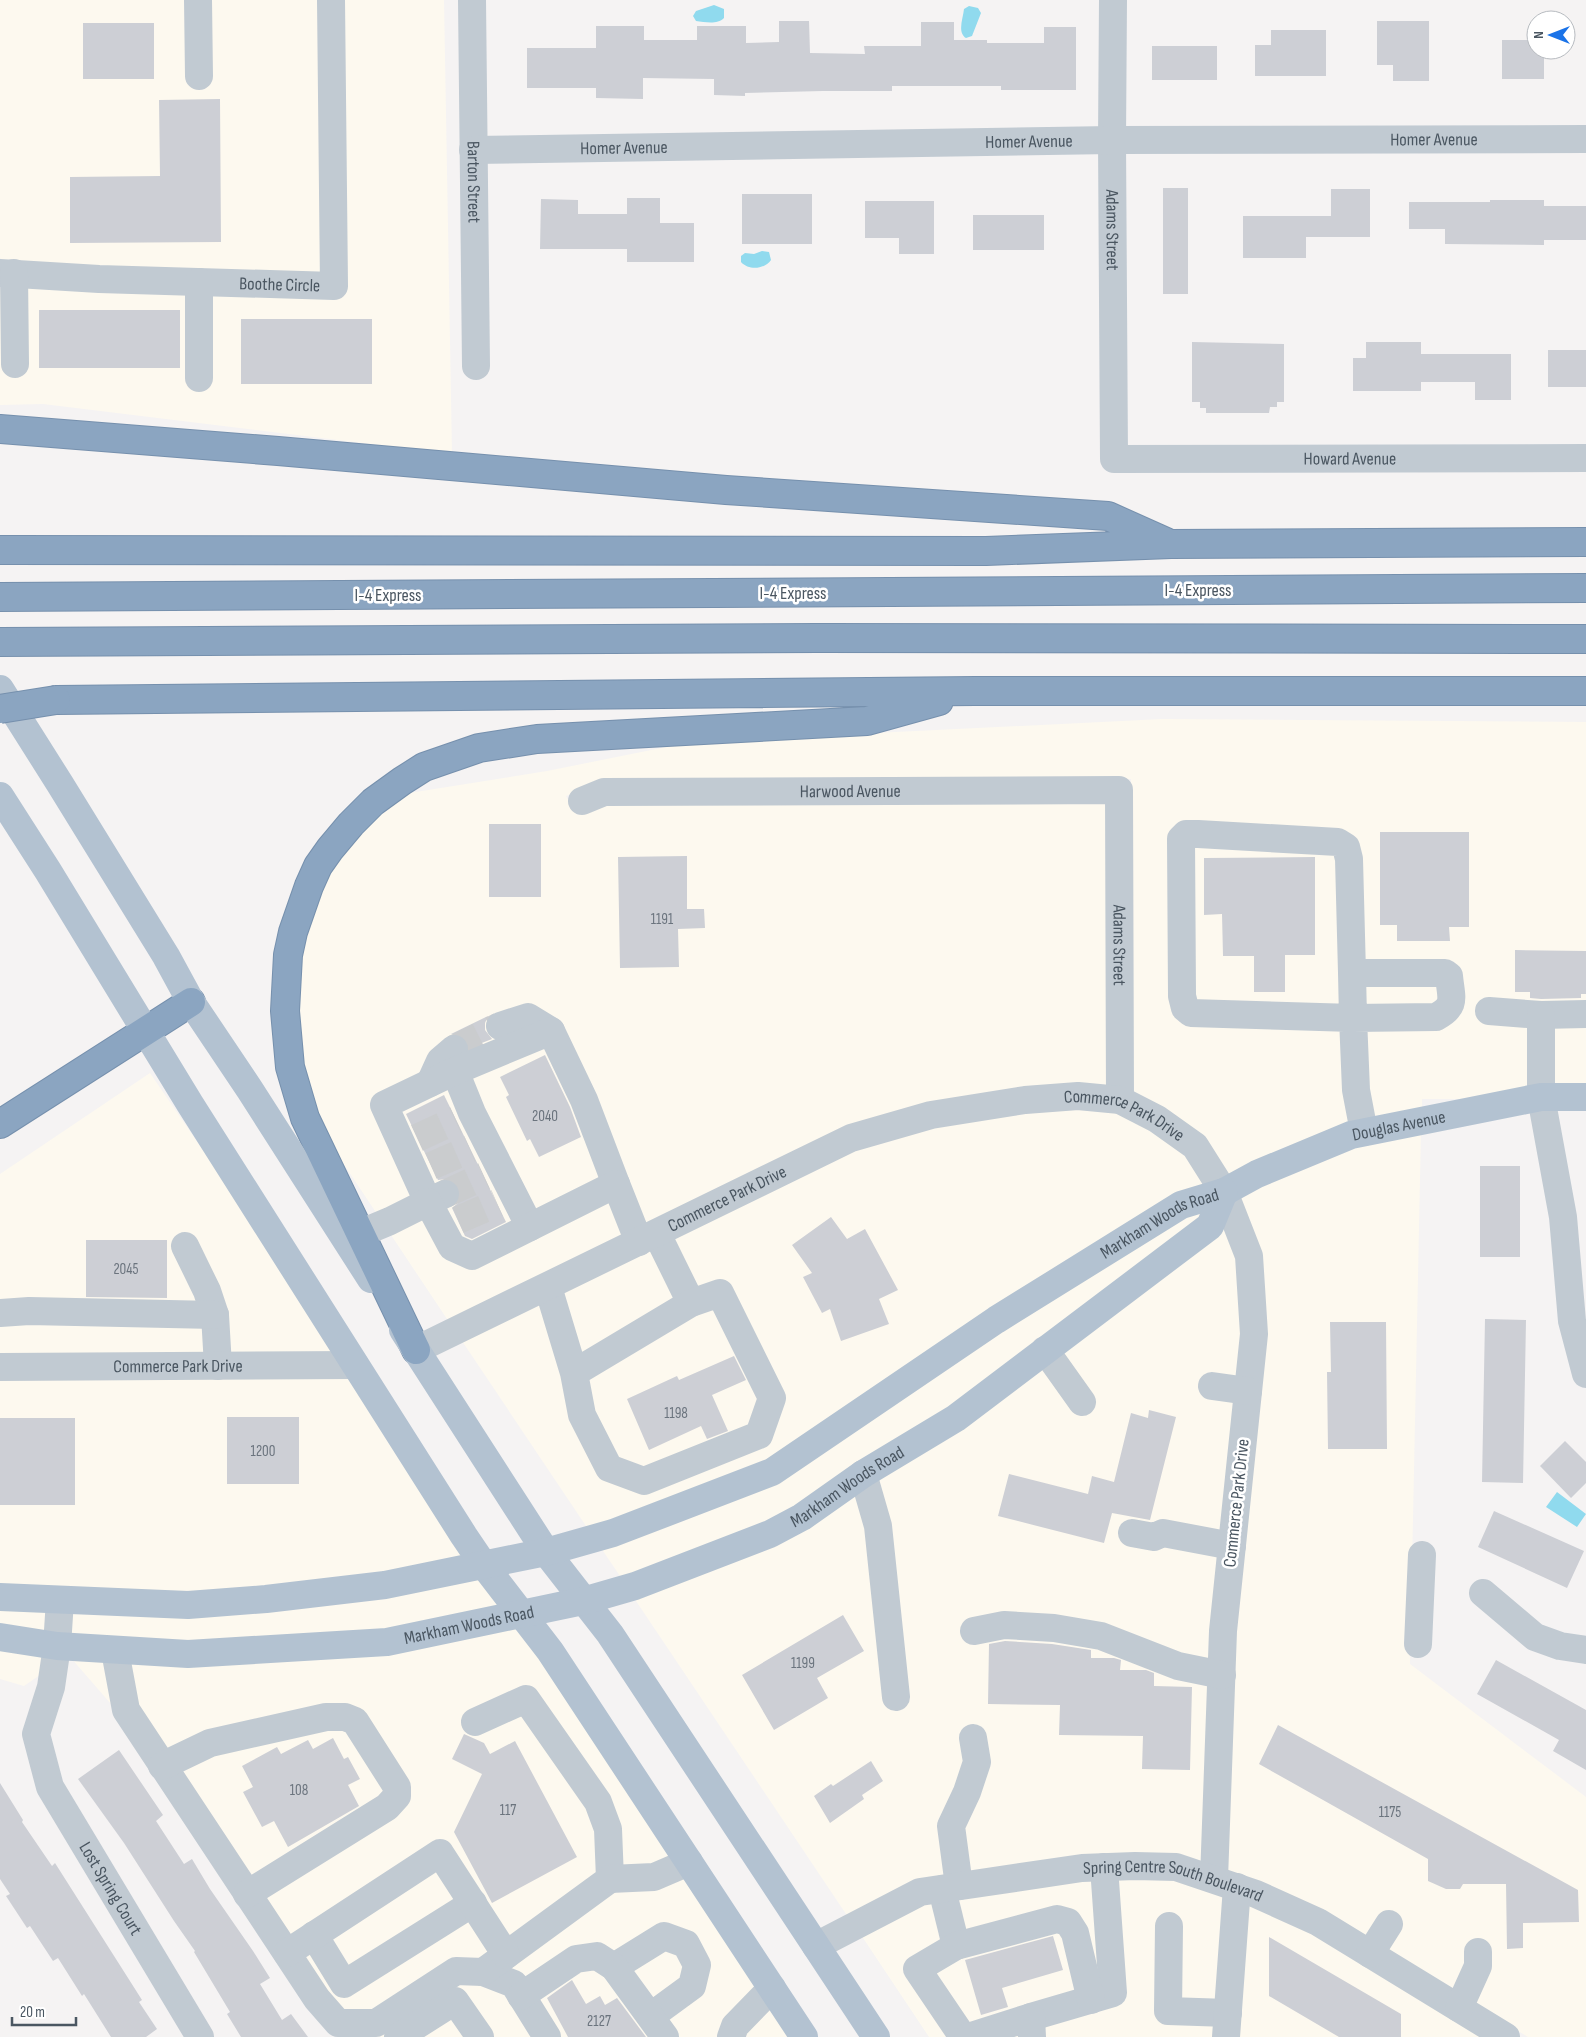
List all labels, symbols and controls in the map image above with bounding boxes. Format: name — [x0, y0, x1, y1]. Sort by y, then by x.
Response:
north arrow — [1526, 10, 1576, 60]
text: N — [1530, 31, 1547, 39]
street label: Homer Avenue — [1390, 129, 1478, 150]
street label: Homer Avenue — [985, 131, 1073, 153]
street label: Homer Avenue — [580, 137, 668, 159]
street label: Barton Street — [463, 141, 484, 224]
street label: Adams Street — [1101, 189, 1123, 271]
street label: Boothe Circle — [239, 273, 321, 297]
street label: Howard Avenue — [1304, 448, 1396, 470]
street label: I-4 Express — [1164, 580, 1232, 601]
street label: I-4 Express — [759, 583, 827, 604]
street label: I-4 Express — [354, 585, 422, 606]
street label: Harwood Avenue — [800, 781, 901, 802]
street label: Adams Street — [1108, 904, 1130, 986]
house number: 1191 — [651, 910, 674, 929]
street label: Commerce Park Drive — [1063, 1086, 1188, 1146]
street label: Douglas Avenue — [1350, 1106, 1447, 1146]
house number: 2040 — [532, 1107, 558, 1126]
street label: Commerce Park Drive — [665, 1161, 790, 1237]
street label: Markham Woods Road — [1097, 1184, 1222, 1263]
house number: 2045 — [113, 1260, 139, 1279]
street label: Commerce Park Drive — [113, 1356, 243, 1377]
house number: 1198 — [664, 1404, 688, 1423]
street label: Commerce Park Drive — [1219, 1438, 1254, 1568]
house number: 1200 — [251, 1442, 275, 1461]
street label: Markham Woods Road — [787, 1442, 908, 1532]
street label: Markham Woods Road — [402, 1602, 536, 1649]
house number: 1199 — [791, 1654, 815, 1673]
house number: 108 — [290, 1781, 308, 1800]
house number: 117 — [500, 1801, 516, 1820]
house number: 1175 — [1379, 1803, 1401, 1822]
street label: Lost Spring Court — [74, 1838, 147, 1939]
street label: Spring Centre South Boulevard — [1083, 1856, 1266, 1907]
scale bar — [12, 1994, 76, 2026]
text: 20 m — [20, 2003, 45, 2022]
house number: 2127 — [587, 2012, 611, 2031]

